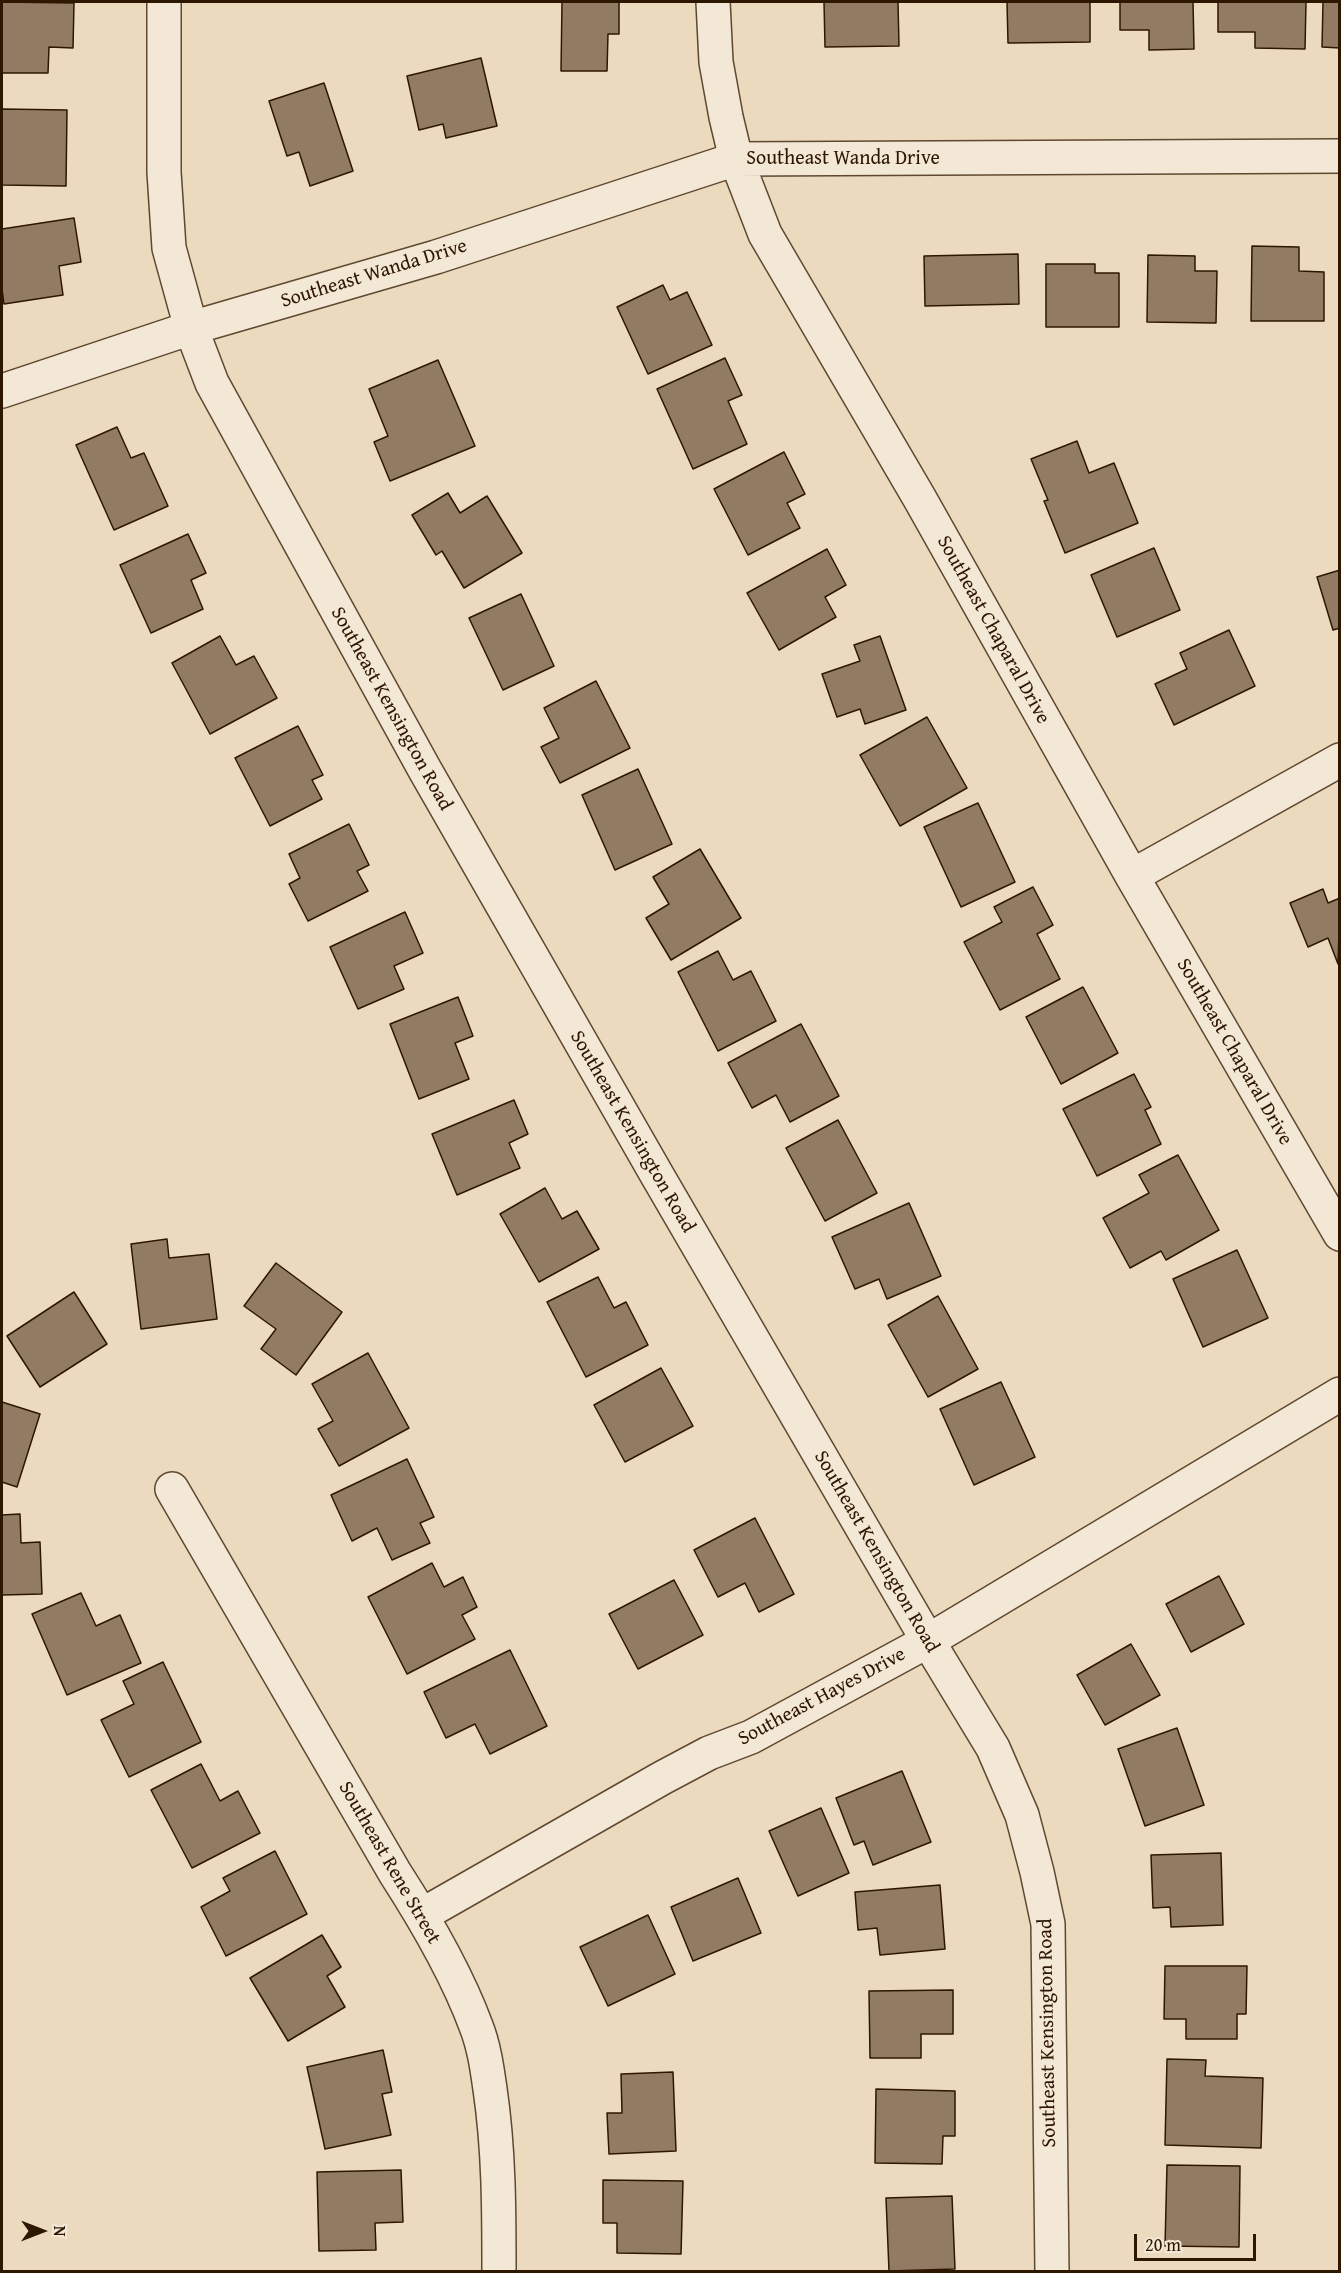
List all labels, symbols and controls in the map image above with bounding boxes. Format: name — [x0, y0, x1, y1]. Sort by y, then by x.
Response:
street label: Southeast Wanda Drive — [746, 147, 940, 171]
street label: Southeast Wanda Drive — [278, 234, 470, 314]
street label: Southeast Chaparal Drive — [931, 532, 1055, 728]
street label: Southeast Kensington Road — [325, 603, 457, 815]
street label: Southeast Chaparal Drive — [1171, 954, 1297, 1150]
street label: Southeast Kensington Road — [564, 1027, 700, 1237]
street label: Southeast Kensington Road — [808, 1447, 944, 1657]
street label: Southeast Hayes Drive — [734, 1643, 910, 1751]
street label: Southeast Rene Street — [333, 1777, 445, 1949]
street label: Southeast Kensington Road — [1034, 1918, 1062, 2148]
north arrow — [12, 2201, 72, 2261]
scale bar — [1137, 2222, 1258, 2260]
text: N — [48, 2226, 72, 2236]
text: 20 m — [1145, 2231, 1181, 2258]

